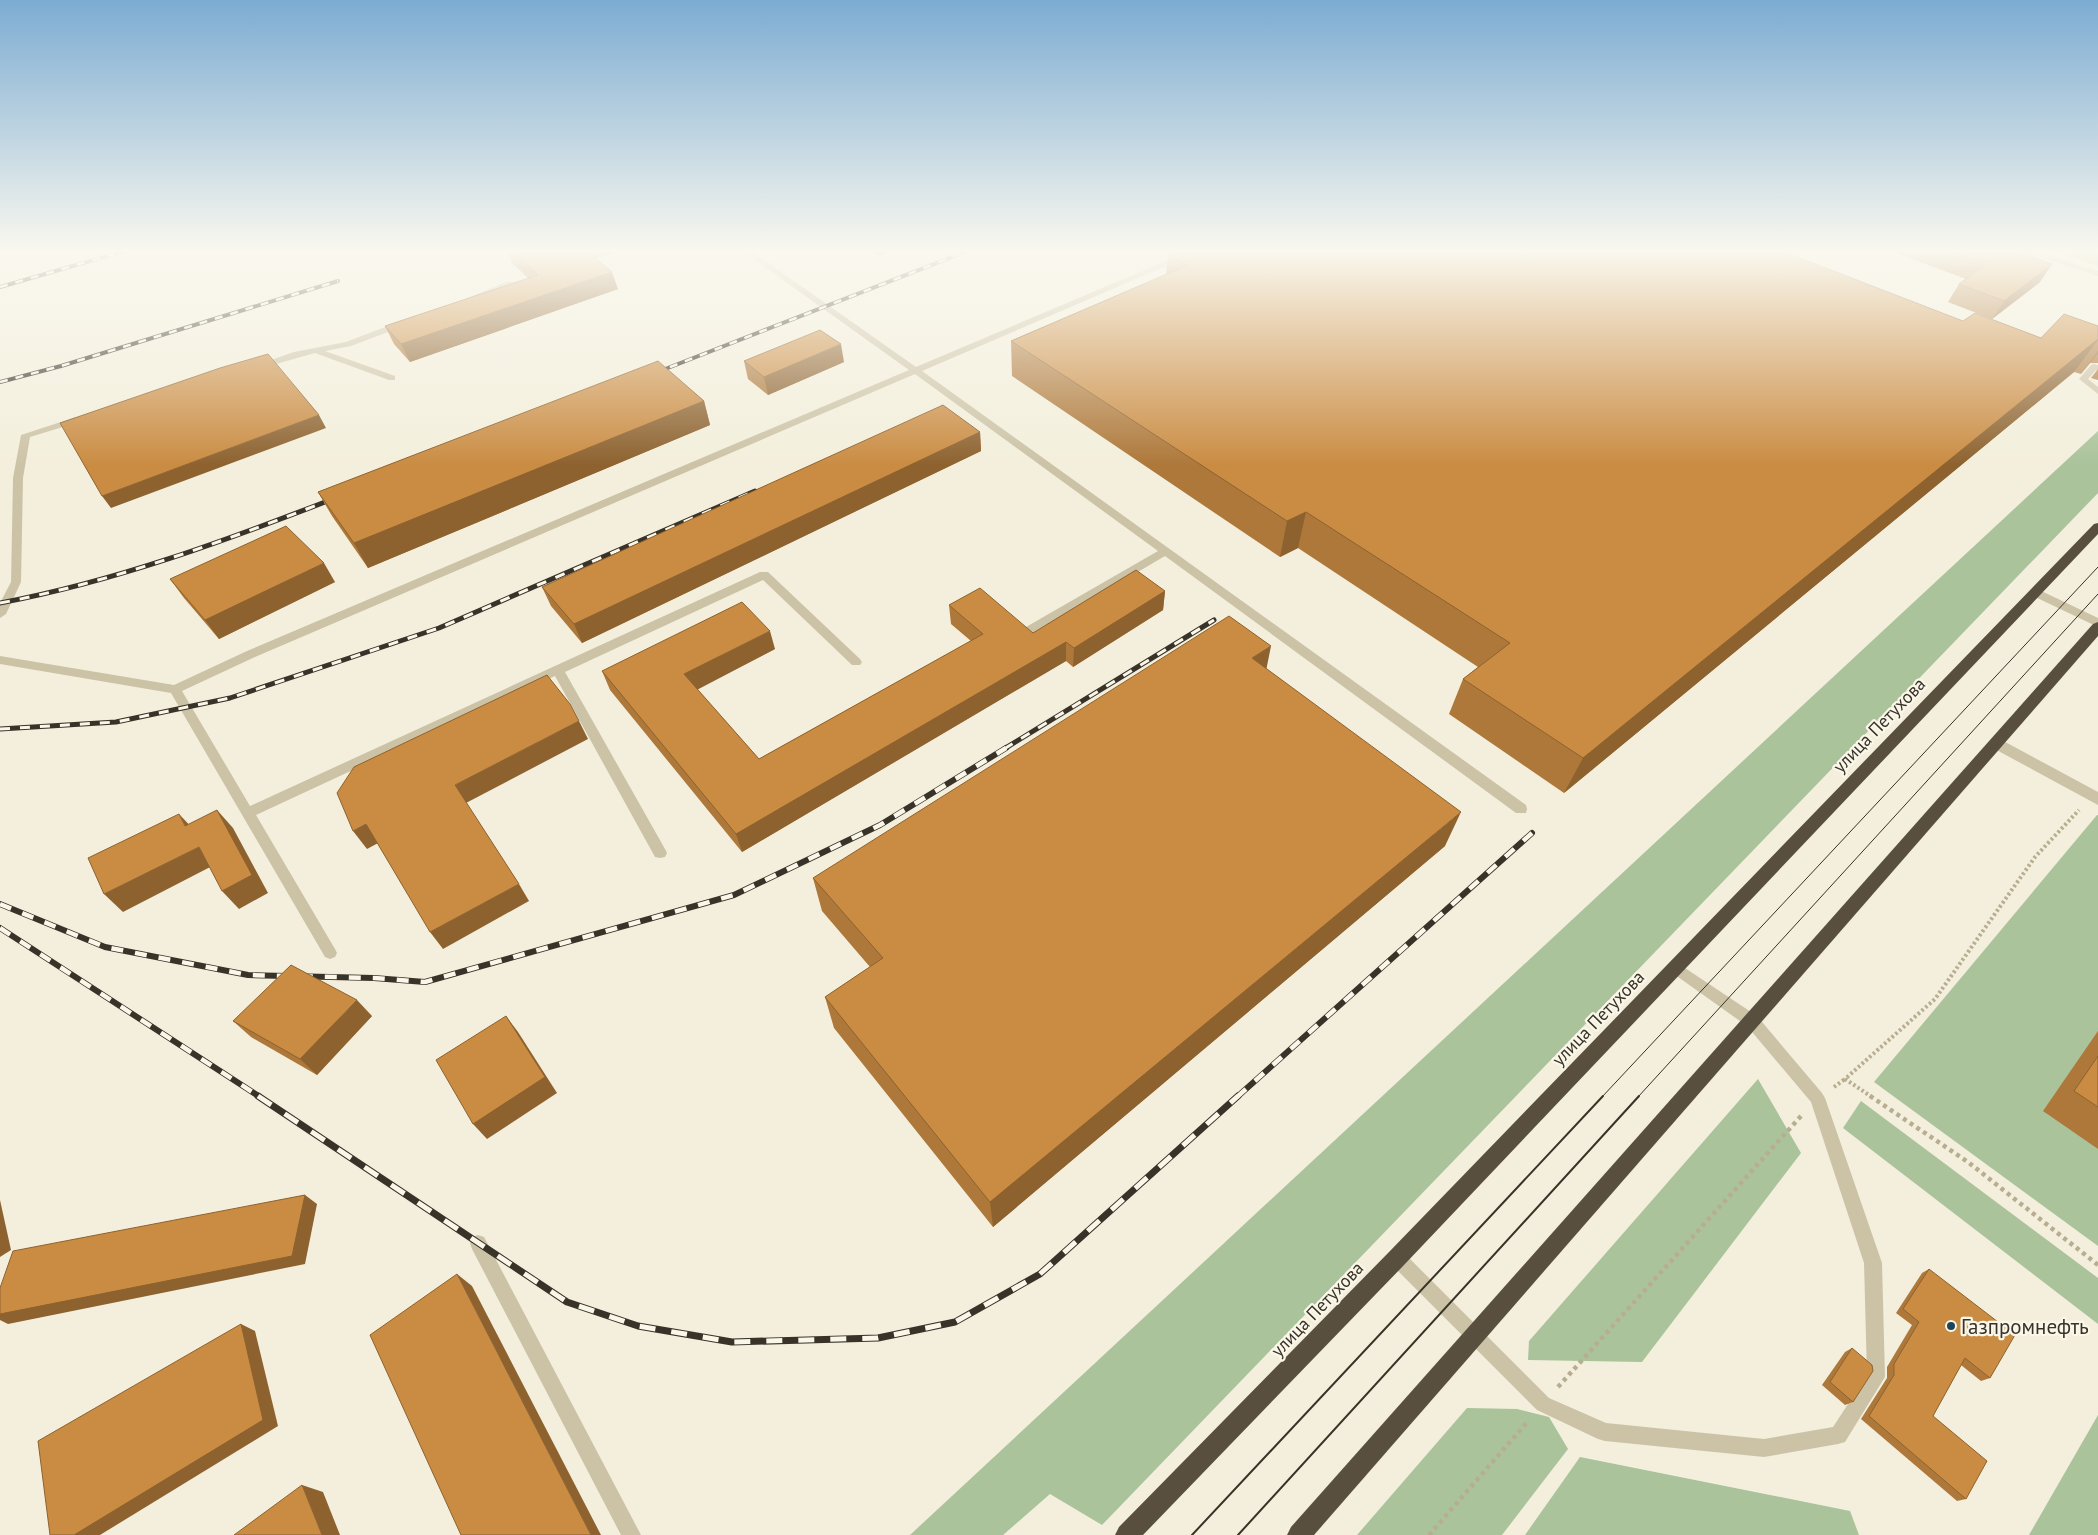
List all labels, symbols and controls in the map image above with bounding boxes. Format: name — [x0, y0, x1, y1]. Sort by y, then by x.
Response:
street label: улица Петухова — [1828, 673, 1930, 777]
street label: улица Петухова — [1547, 966, 1649, 1070]
street label: улица Петухова — [1266, 1257, 1368, 1361]
place label: Газпромнефть — [1961, 1313, 2089, 1340]
marker: Газпромнефть — [1945, 1320, 1957, 1332]

